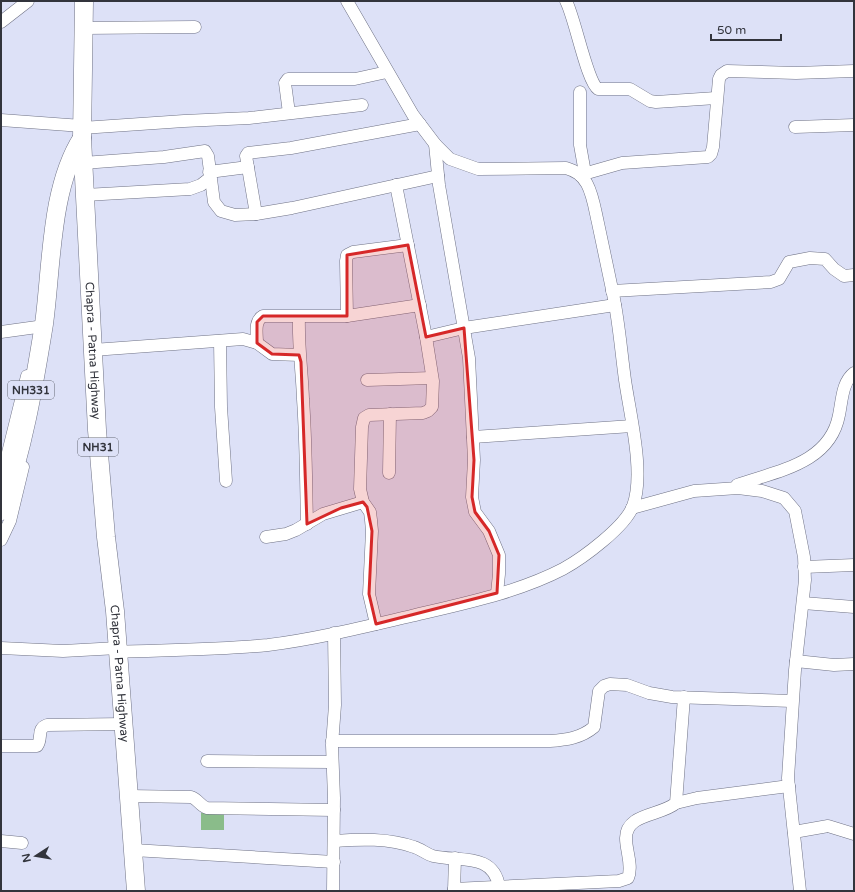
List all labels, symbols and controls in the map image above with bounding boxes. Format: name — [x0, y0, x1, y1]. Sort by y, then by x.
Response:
scale bar — [711, 16, 781, 42]
text: 50 m — [717, 23, 746, 37]
street label: Chapra - Patna Highway — [82, 281, 103, 420]
road number: NH331 — [8, 381, 54, 399]
road number: NH31 — [78, 438, 118, 456]
street label: Chapra - Patna Highway — [107, 604, 132, 743]
north arrow — [16, 836, 56, 876]
text: N — [19, 852, 34, 864]

